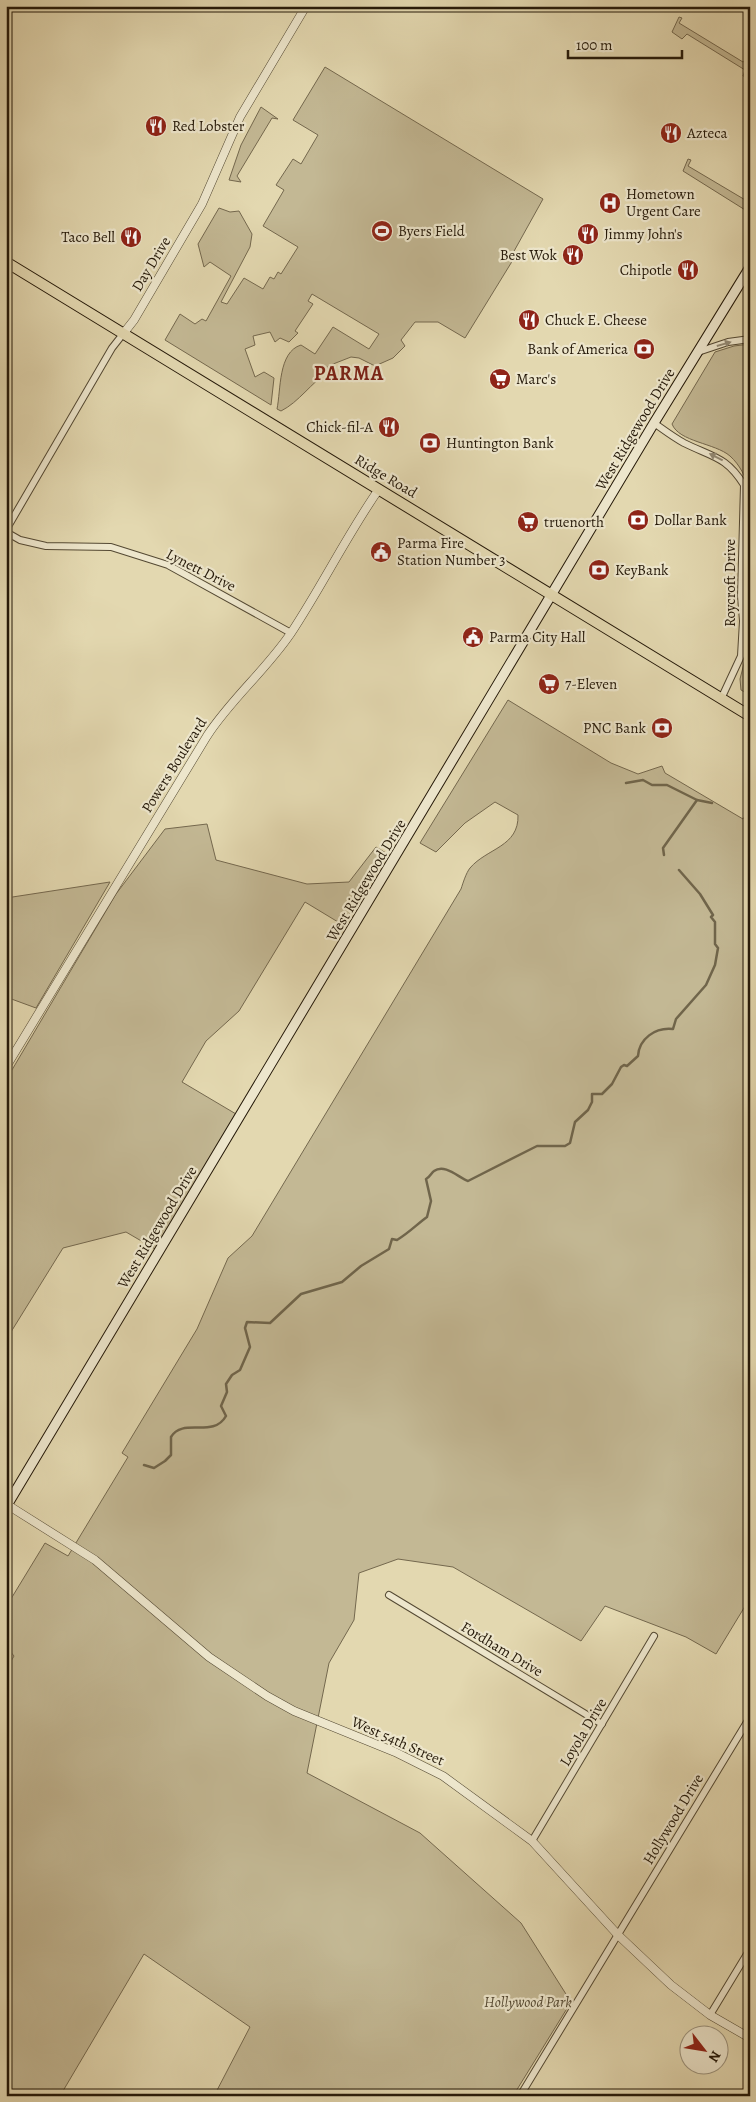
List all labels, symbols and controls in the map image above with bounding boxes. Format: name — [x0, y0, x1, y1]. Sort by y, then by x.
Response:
scale bar — [568, 28, 682, 60]
text: 100 m — [576, 35, 613, 55]
restaurant icon: Red Lobster — [144, 114, 168, 138]
place label: Red Lobster — [172, 116, 245, 136]
restaurant icon: Azteca — [659, 121, 683, 145]
place label: Azteca — [686, 123, 728, 143]
place label: Hometown Urgent Care — [626, 184, 701, 221]
hospital icon: Hometown Urgent Care — [598, 191, 622, 215]
sports icon: Byers Field — [370, 219, 394, 243]
place label: Byers Field — [398, 221, 466, 241]
restaurant icon: Jimmy John's — [576, 222, 600, 246]
place label: Jimmy John's — [604, 224, 683, 244]
restaurant icon: Taco Bell — [119, 225, 143, 249]
place label: Taco Bell — [61, 227, 115, 247]
street label: Day Drive — [127, 233, 175, 295]
restaurant icon: Best Wok — [561, 243, 585, 267]
place label: Best Wok — [500, 245, 558, 265]
restaurant icon: Chipotle — [676, 258, 700, 282]
place label: Chipotle — [620, 260, 672, 280]
restaurant icon: Chuck E. Cheese — [517, 308, 541, 332]
place label: Chuck E. Cheese — [545, 310, 647, 330]
bank icon: Bank of America — [632, 337, 656, 361]
place label: Bank of America — [527, 339, 628, 359]
one-way arrow — [716, 339, 731, 347]
district label: PARMA — [314, 360, 384, 387]
street label: West Ridgewood Drive — [590, 364, 680, 495]
supermarket icon: Marc's — [488, 367, 512, 391]
place label: Marc's — [516, 369, 556, 389]
restaurant icon: Chick-fil-A — [377, 415, 401, 439]
place label: Chick-fil-A — [306, 417, 373, 437]
bank icon: Huntington Bank — [418, 431, 442, 455]
place label: Huntington Bank — [446, 433, 554, 453]
street label: Ridge Road — [351, 449, 422, 503]
one-way arrow — [709, 453, 724, 461]
bank icon: Dollar Bank — [626, 508, 650, 532]
supermarket icon: truenorth — [516, 510, 540, 534]
place label: Dollar Bank — [654, 510, 727, 530]
place label: truenorth — [544, 512, 604, 532]
place label: Parma Fire Station Number 3 — [397, 533, 505, 570]
street label: Roycroft Drive — [720, 539, 740, 627]
public building icon: Parma Fire Station Number 3 — [369, 540, 393, 564]
street label: Lynett Drive — [163, 544, 239, 596]
bank icon: KeyBank — [587, 558, 611, 582]
place label: KeyBank — [615, 560, 669, 580]
public building icon: Parma City Hall — [461, 625, 485, 649]
place label: Parma City Hall — [489, 627, 586, 647]
supermarket icon: 7-Eleven — [537, 672, 561, 696]
place label: 7-Eleven — [565, 674, 617, 694]
street label: Powers Boulevard — [137, 713, 212, 816]
bank icon: PNC Bank — [650, 716, 674, 740]
place label: PNC Bank — [583, 718, 647, 738]
street label: West Ridgewood Drive — [321, 815, 411, 946]
street label: West Ridgewood Drive — [112, 1162, 202, 1293]
street label: Fordham Drive — [457, 1617, 547, 1681]
street label: Loyola Drive — [555, 1694, 611, 1770]
street label: West 54th Street — [348, 1711, 448, 1770]
street label: Hollywood Drive — [638, 1770, 708, 1868]
park label: Hollywood Park — [484, 1992, 572, 2012]
north arrow — [678, 2024, 728, 2074]
text: N — [704, 2047, 725, 2066]

